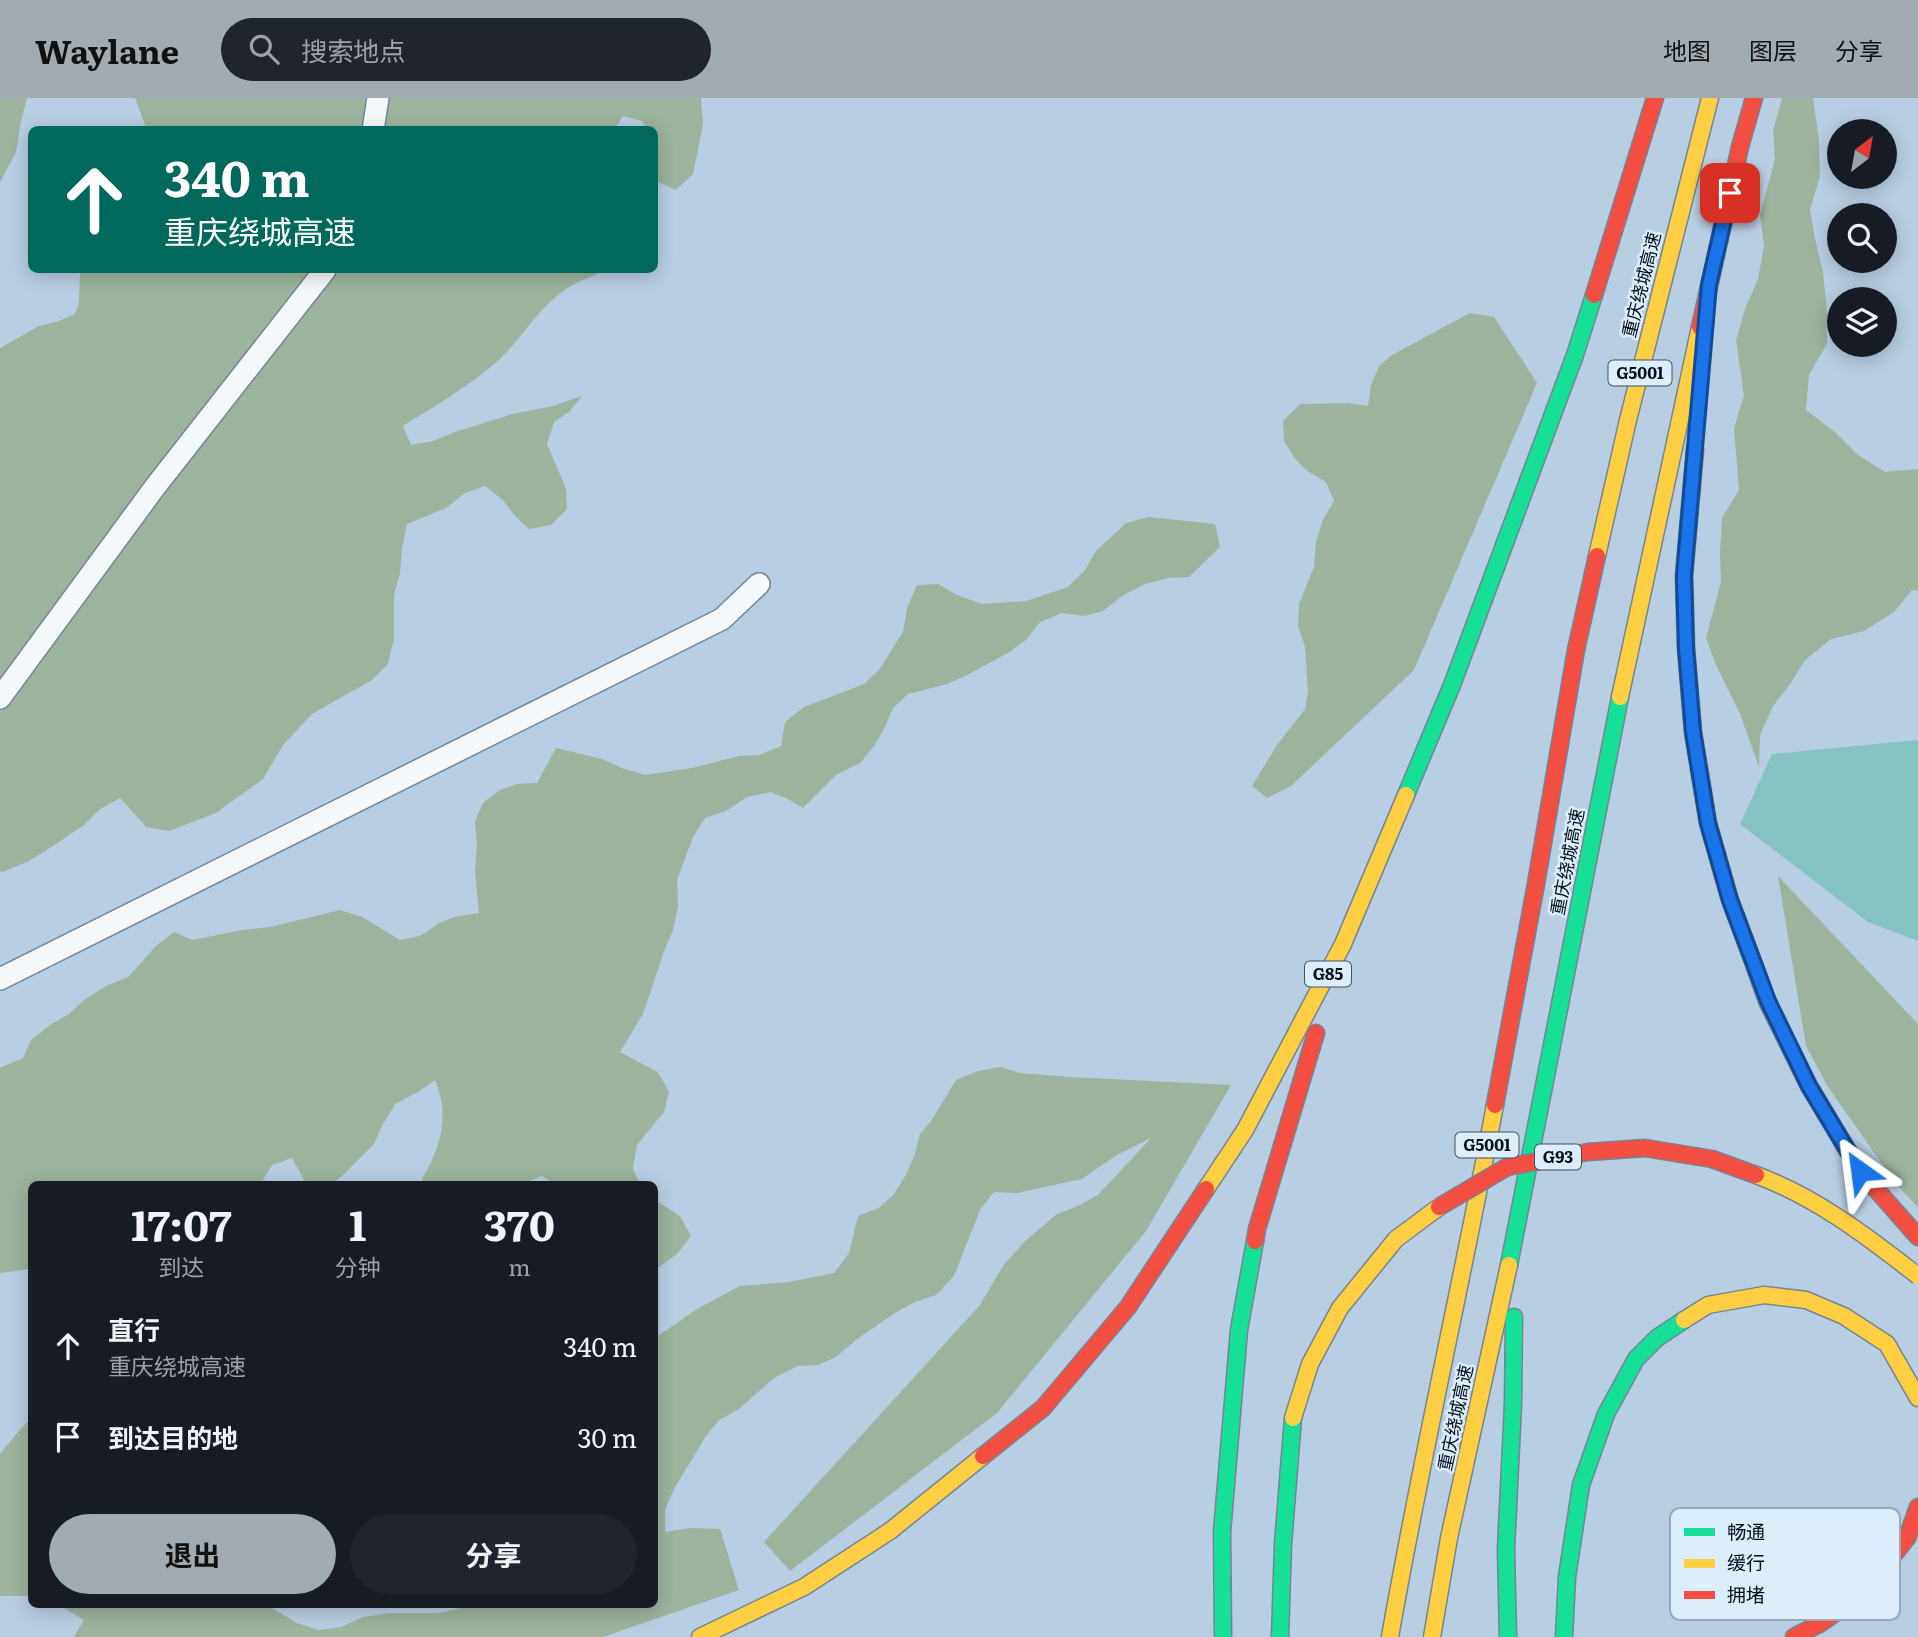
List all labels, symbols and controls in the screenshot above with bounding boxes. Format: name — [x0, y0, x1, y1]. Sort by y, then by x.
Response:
search box — [221, 18, 711, 81]
text: Waylane — [35, 25, 179, 74]
icon: search — [245, 30, 283, 68]
text: 搜索地点 — [301, 30, 405, 69]
text: 地图 — [1663, 32, 1711, 67]
text: 图层 — [1749, 32, 1797, 67]
text: 分享 — [1835, 32, 1883, 67]
north arrow — [1827, 119, 1897, 189]
map controls — [1827, 119, 1897, 357]
text: 340 m — [164, 139, 310, 212]
icon: ahead — [49, 154, 140, 245]
pin — [1700, 163, 1760, 223]
icon: arrive — [1711, 174, 1749, 212]
button: search — [1827, 203, 1897, 273]
text: 重庆绕城高速 — [164, 206, 356, 254]
street label: 重庆绕城高速 — [1614, 229, 1667, 340]
button: layers — [1827, 287, 1897, 357]
road number: G5001 — [1608, 360, 1672, 386]
street label: 重庆绕城高速 — [1543, 806, 1590, 917]
road number: G85 — [1305, 961, 1351, 986]
road number: G5001 — [1456, 1133, 1518, 1158]
position arrow — [1823, 1134, 1897, 1208]
road number: G93 — [1535, 1144, 1581, 1170]
text: 17:07 — [131, 1192, 232, 1254]
text: 1 — [349, 1192, 366, 1254]
text: 370 — [484, 1192, 555, 1254]
text: 到达 — [158, 1249, 204, 1283]
text: 分钟 — [335, 1249, 381, 1283]
text: m — [508, 1249, 530, 1283]
text: 直行 — [108, 1309, 160, 1348]
text: 340 m — [563, 1326, 637, 1365]
icon: ahead — [49, 1327, 87, 1365]
text: 重庆绕城高速 — [108, 1348, 246, 1382]
street label: 重庆绕城高速 — [1430, 1362, 1479, 1473]
text: 到达目的地 — [108, 1417, 238, 1456]
text: 30 m — [577, 1417, 637, 1456]
icon: arrive — [49, 1418, 87, 1456]
legend — [1670, 1508, 1900, 1620]
button: 退出 — [49, 1514, 336, 1594]
button: 分享 — [350, 1514, 637, 1594]
text: 畅通 — [1727, 1517, 1765, 1545]
text: 缓行 — [1727, 1548, 1765, 1576]
text: 拥堵 — [1727, 1580, 1765, 1608]

